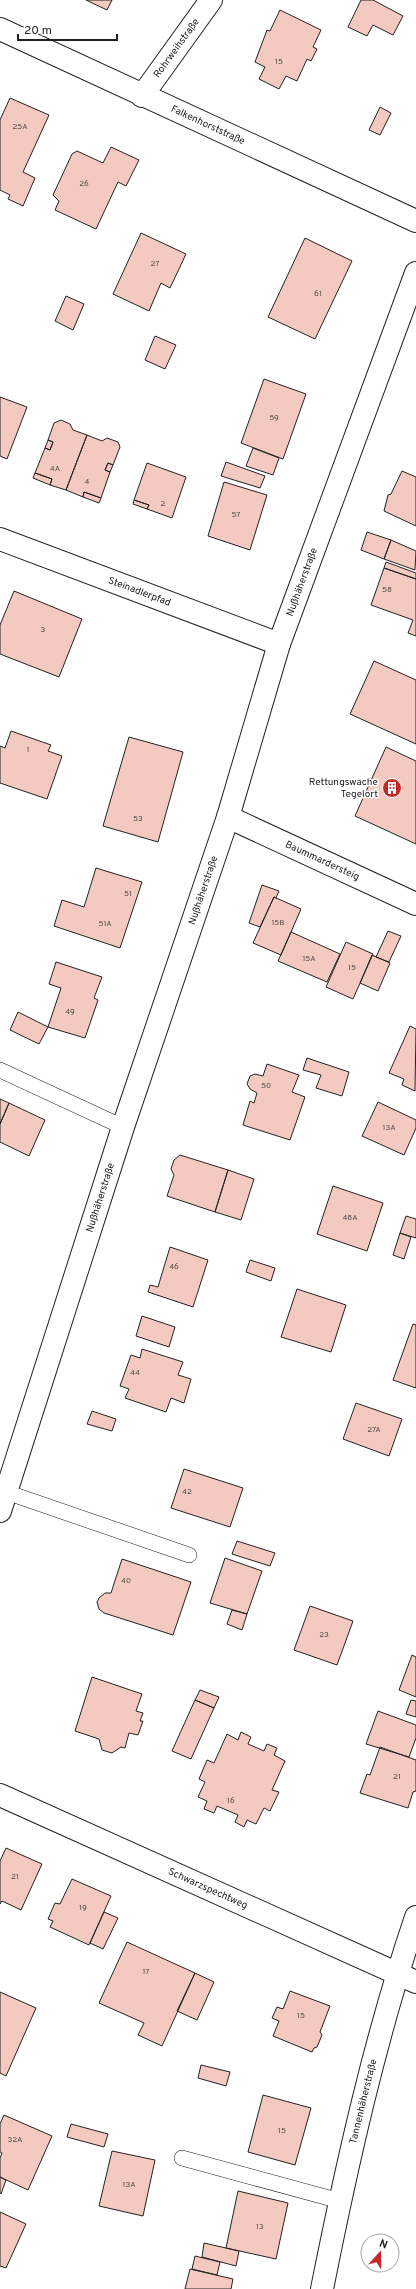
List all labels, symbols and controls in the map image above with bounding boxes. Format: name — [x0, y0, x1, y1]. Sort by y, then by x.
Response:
scale bar — [18, 16, 117, 42]
street label: Rohrweihstraße — [151, 16, 202, 80]
text: 20 m — [24, 23, 52, 39]
house number: 15 — [275, 57, 283, 67]
street label: Falkenhorststraße — [169, 102, 247, 148]
house number: 25A — [12, 122, 28, 132]
house number: 26 — [79, 179, 89, 189]
house number: 27 — [151, 259, 160, 269]
house number: 61 — [314, 289, 322, 299]
house number: 59 — [269, 413, 279, 423]
house number: 4A — [50, 464, 61, 474]
house number: 4 — [85, 477, 90, 487]
house number: 2 — [161, 499, 166, 509]
house number: 57 — [231, 510, 241, 520]
street label: Nußhäherstraße — [283, 546, 321, 618]
street label: Steinadlerpfad — [106, 574, 173, 609]
house number: 58 — [382, 585, 392, 595]
house number: 3 — [41, 625, 46, 635]
house number: 1 — [27, 745, 29, 755]
place label: Rettungswache Tegelort — [309, 776, 378, 801]
building icon: Rettungswache Tegelort — [381, 777, 403, 799]
house number: 53 — [133, 814, 143, 824]
street label: Baummardersteig — [283, 838, 362, 883]
street label: Nußhäherstraße — [185, 854, 221, 927]
house number: 51 — [124, 889, 132, 899]
house number: 15B — [271, 918, 285, 928]
house number: 51A — [98, 919, 112, 929]
house number: 15A — [302, 954, 316, 964]
house number: 15 — [348, 963, 356, 973]
house number: 49 — [65, 1007, 75, 1017]
house number: 50 — [261, 1081, 271, 1091]
house number: 13A — [382, 1123, 396, 1133]
street label: Nußhäherstraße — [83, 1161, 118, 1234]
house number: 48A — [342, 1213, 358, 1223]
house number: 46 — [169, 1262, 179, 1272]
house number: 44 — [130, 1368, 140, 1378]
house number: 27A — [367, 1425, 381, 1435]
house number: 42 — [182, 1487, 192, 1497]
house number: 40 — [121, 1576, 131, 1586]
house number: 23 — [319, 1630, 329, 1640]
house number: 21 — [393, 1772, 401, 1782]
house number: 16 — [227, 1796, 235, 1806]
street label: Schwarzspechtweg — [166, 1865, 250, 1912]
house number: 21 — [11, 1872, 19, 1882]
house number: 19 — [79, 1903, 87, 1913]
house number: 17 — [142, 1967, 150, 1977]
house number: 15 — [297, 2011, 305, 2021]
street label: Tannenhäherstraße — [347, 2058, 380, 2145]
house number: 15 — [278, 2126, 286, 2136]
house number: 32A — [8, 2135, 23, 2145]
house number: 13A — [122, 2180, 136, 2190]
house number: 13 — [256, 2222, 264, 2232]
north arrow — [360, 2233, 400, 2273]
text: N — [377, 2237, 389, 2253]

